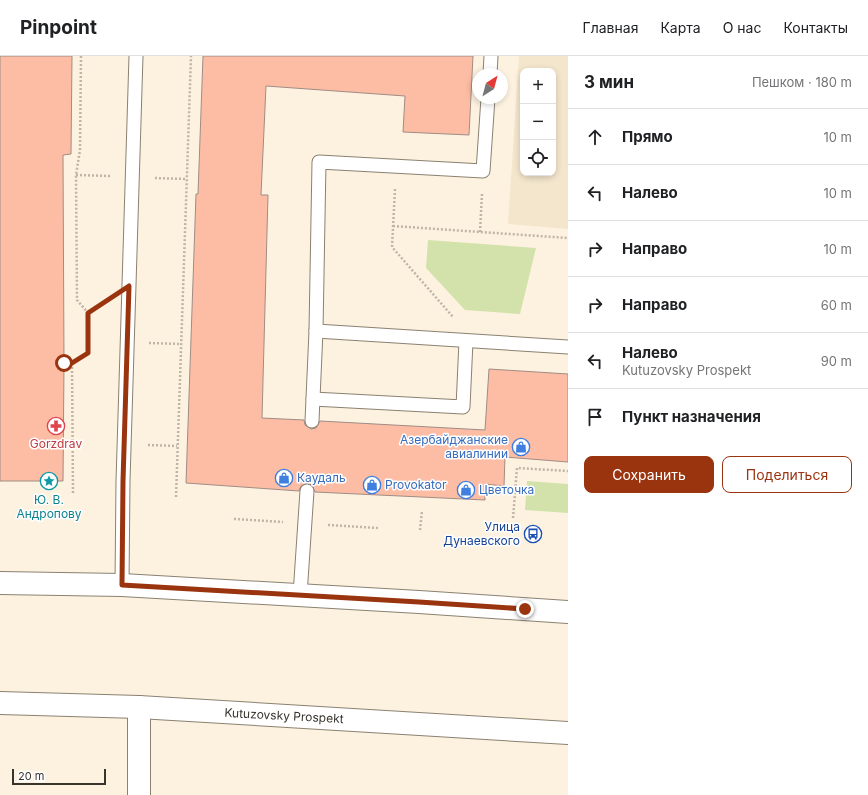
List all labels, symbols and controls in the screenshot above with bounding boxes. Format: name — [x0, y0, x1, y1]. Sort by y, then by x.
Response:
text: Pinpoint — [20, 16, 97, 39]
text: Главная — [583, 19, 638, 36]
text: Карта — [660, 19, 701, 36]
text: О нас — [723, 19, 761, 36]
text: Контакты — [783, 19, 848, 36]
north arrow — [472, 68, 508, 104]
map controls — [520, 68, 556, 176]
button: + — [520, 68, 556, 104]
text: 3 мин — [584, 72, 634, 92]
text: Пешком · 180 m — [752, 74, 852, 90]
button: − — [520, 104, 556, 140]
icon: ahead — [584, 126, 606, 148]
text: Прямо — [622, 127, 673, 146]
text: 10 m — [823, 129, 852, 145]
button: locate — [520, 140, 556, 176]
icon: left — [584, 182, 606, 204]
text: Налево — [622, 183, 678, 202]
text: 10 m — [823, 185, 852, 201]
icon: right — [584, 238, 606, 260]
text: Направо — [622, 239, 687, 258]
text: 10 m — [823, 241, 852, 257]
icon: right — [584, 294, 606, 316]
text: Направо — [622, 295, 687, 314]
text: 60 m — [821, 297, 852, 313]
text: Налево — [622, 343, 678, 362]
icon: left — [584, 350, 606, 372]
text: 90 m — [821, 353, 852, 369]
route start — [55, 354, 73, 372]
text: Kutuzovsky Prospekt — [622, 362, 751, 378]
icon: arrive — [584, 406, 606, 428]
text: Пункт назначения — [622, 407, 761, 426]
pharmacy icon: Gorzdrav — [46, 416, 66, 436]
place label: Азербайджанские авиалинии — [400, 432, 508, 461]
place label: Gorzdrav — [30, 436, 82, 451]
shop icon: Азербайджанские авиалинии — [511, 437, 531, 457]
button: Сохранить — [584, 456, 714, 493]
button: Поделиться — [722, 456, 852, 493]
shop icon: Каудаль — [274, 468, 294, 488]
place label: Каудаль — [297, 470, 346, 485]
place icon: Ю. В. Андропову — [39, 471, 59, 491]
shop icon: Provokator — [362, 475, 382, 495]
place label: Provokator — [385, 477, 447, 492]
shop icon: Цветочка — [456, 480, 476, 500]
place label: Цветочка — [479, 482, 534, 497]
place label: Ю. В. Андропову — [16, 492, 82, 521]
place label: Улица Дунаевского — [443, 519, 520, 548]
bus stop icon: Улица Дунаевского — [523, 524, 543, 544]
route end — [516, 600, 534, 618]
street label: Kutuzovsky Prospekt — [224, 705, 344, 726]
scale bar — [12, 767, 106, 786]
text: 20 m — [18, 769, 44, 783]

